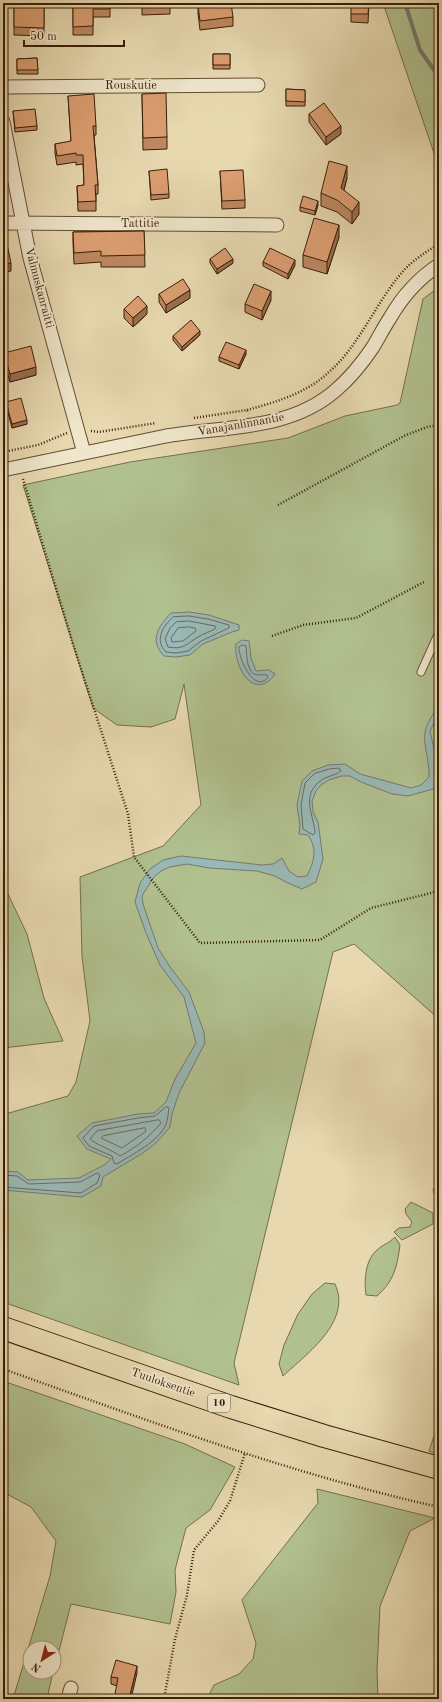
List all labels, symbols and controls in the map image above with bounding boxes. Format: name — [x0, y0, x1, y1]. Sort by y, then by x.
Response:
scale bar — [24, 22, 124, 48]
text: 50 m — [30, 30, 57, 43]
street label: Rouskutie — [105, 80, 157, 92]
street label: Tattitie — [121, 218, 160, 230]
street label: Valmuskanraitti — [22, 246, 56, 330]
street label: Vanajanlinnantie — [197, 411, 286, 439]
street label: Tuuloksentie — [129, 1366, 197, 1400]
road number: 10 — [208, 1394, 230, 1412]
north arrow — [22, 1640, 62, 1680]
text: N — [30, 1660, 44, 1674]

